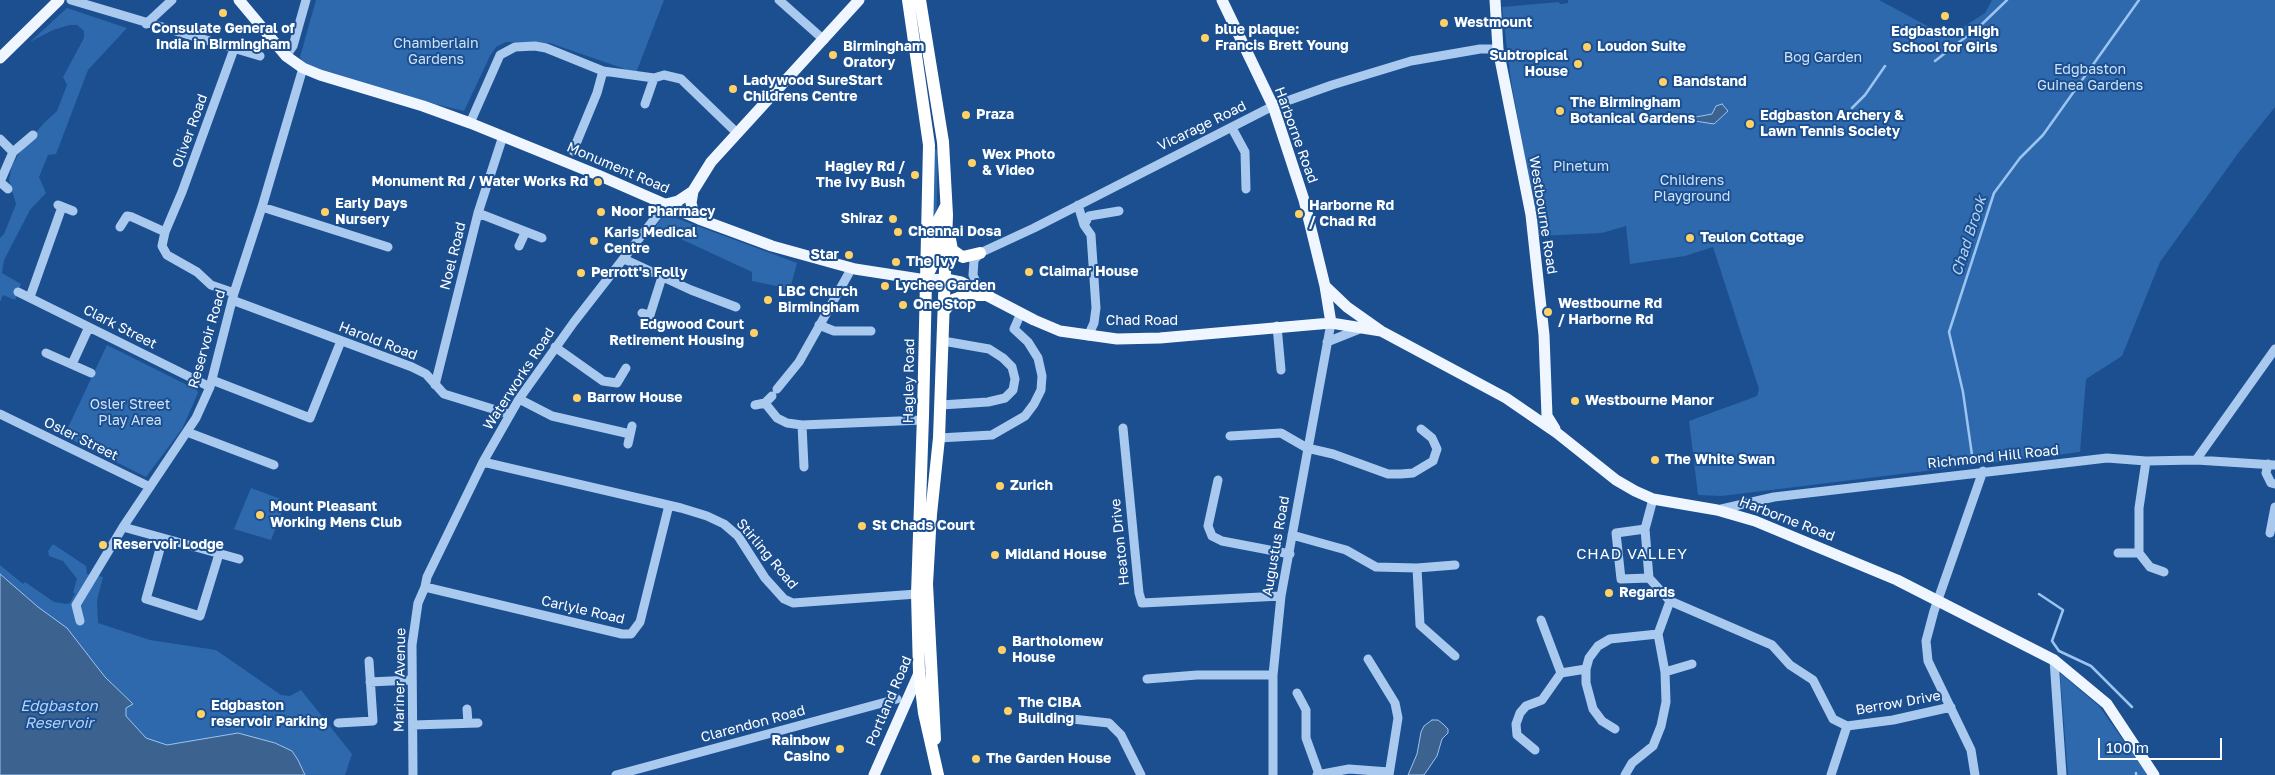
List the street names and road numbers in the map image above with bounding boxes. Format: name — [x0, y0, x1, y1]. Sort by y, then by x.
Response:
street label: Harborne Road — [1271, 85, 1321, 185]
street label: Oliver Road — [169, 92, 211, 170]
street label: Vicarage Road — [1155, 97, 1249, 155]
street label: Monument Road — [564, 139, 672, 197]
street label: Westbourne Road — [1525, 155, 1561, 275]
street label: Noel Road — [436, 220, 470, 292]
street label: Reservoir Road — [185, 288, 229, 390]
street label: Clark Street — [80, 301, 160, 353]
street label: Chad Road — [1106, 313, 1178, 329]
street label: Harold Road — [336, 318, 420, 364]
street label: Waterworks Road — [480, 325, 558, 433]
street label: Hagley Road — [900, 338, 918, 424]
street label: Osler Street — [41, 414, 121, 464]
street label: Richmond Hill Road — [1926, 442, 2060, 472]
street label: Harborne Road — [1737, 493, 1837, 545]
street label: Augustus Road — [1259, 495, 1293, 597]
street label: Heaton Drive — [1107, 498, 1133, 586]
street label: Stirling Road — [733, 515, 801, 593]
street label: Carlyle Road — [540, 592, 626, 628]
street label: Mariner Avenue — [391, 628, 409, 732]
street label: Portland Road — [862, 653, 916, 749]
street label: Berrow Drive — [1854, 687, 1942, 719]
street label: Clarendon Road — [699, 702, 807, 746]

